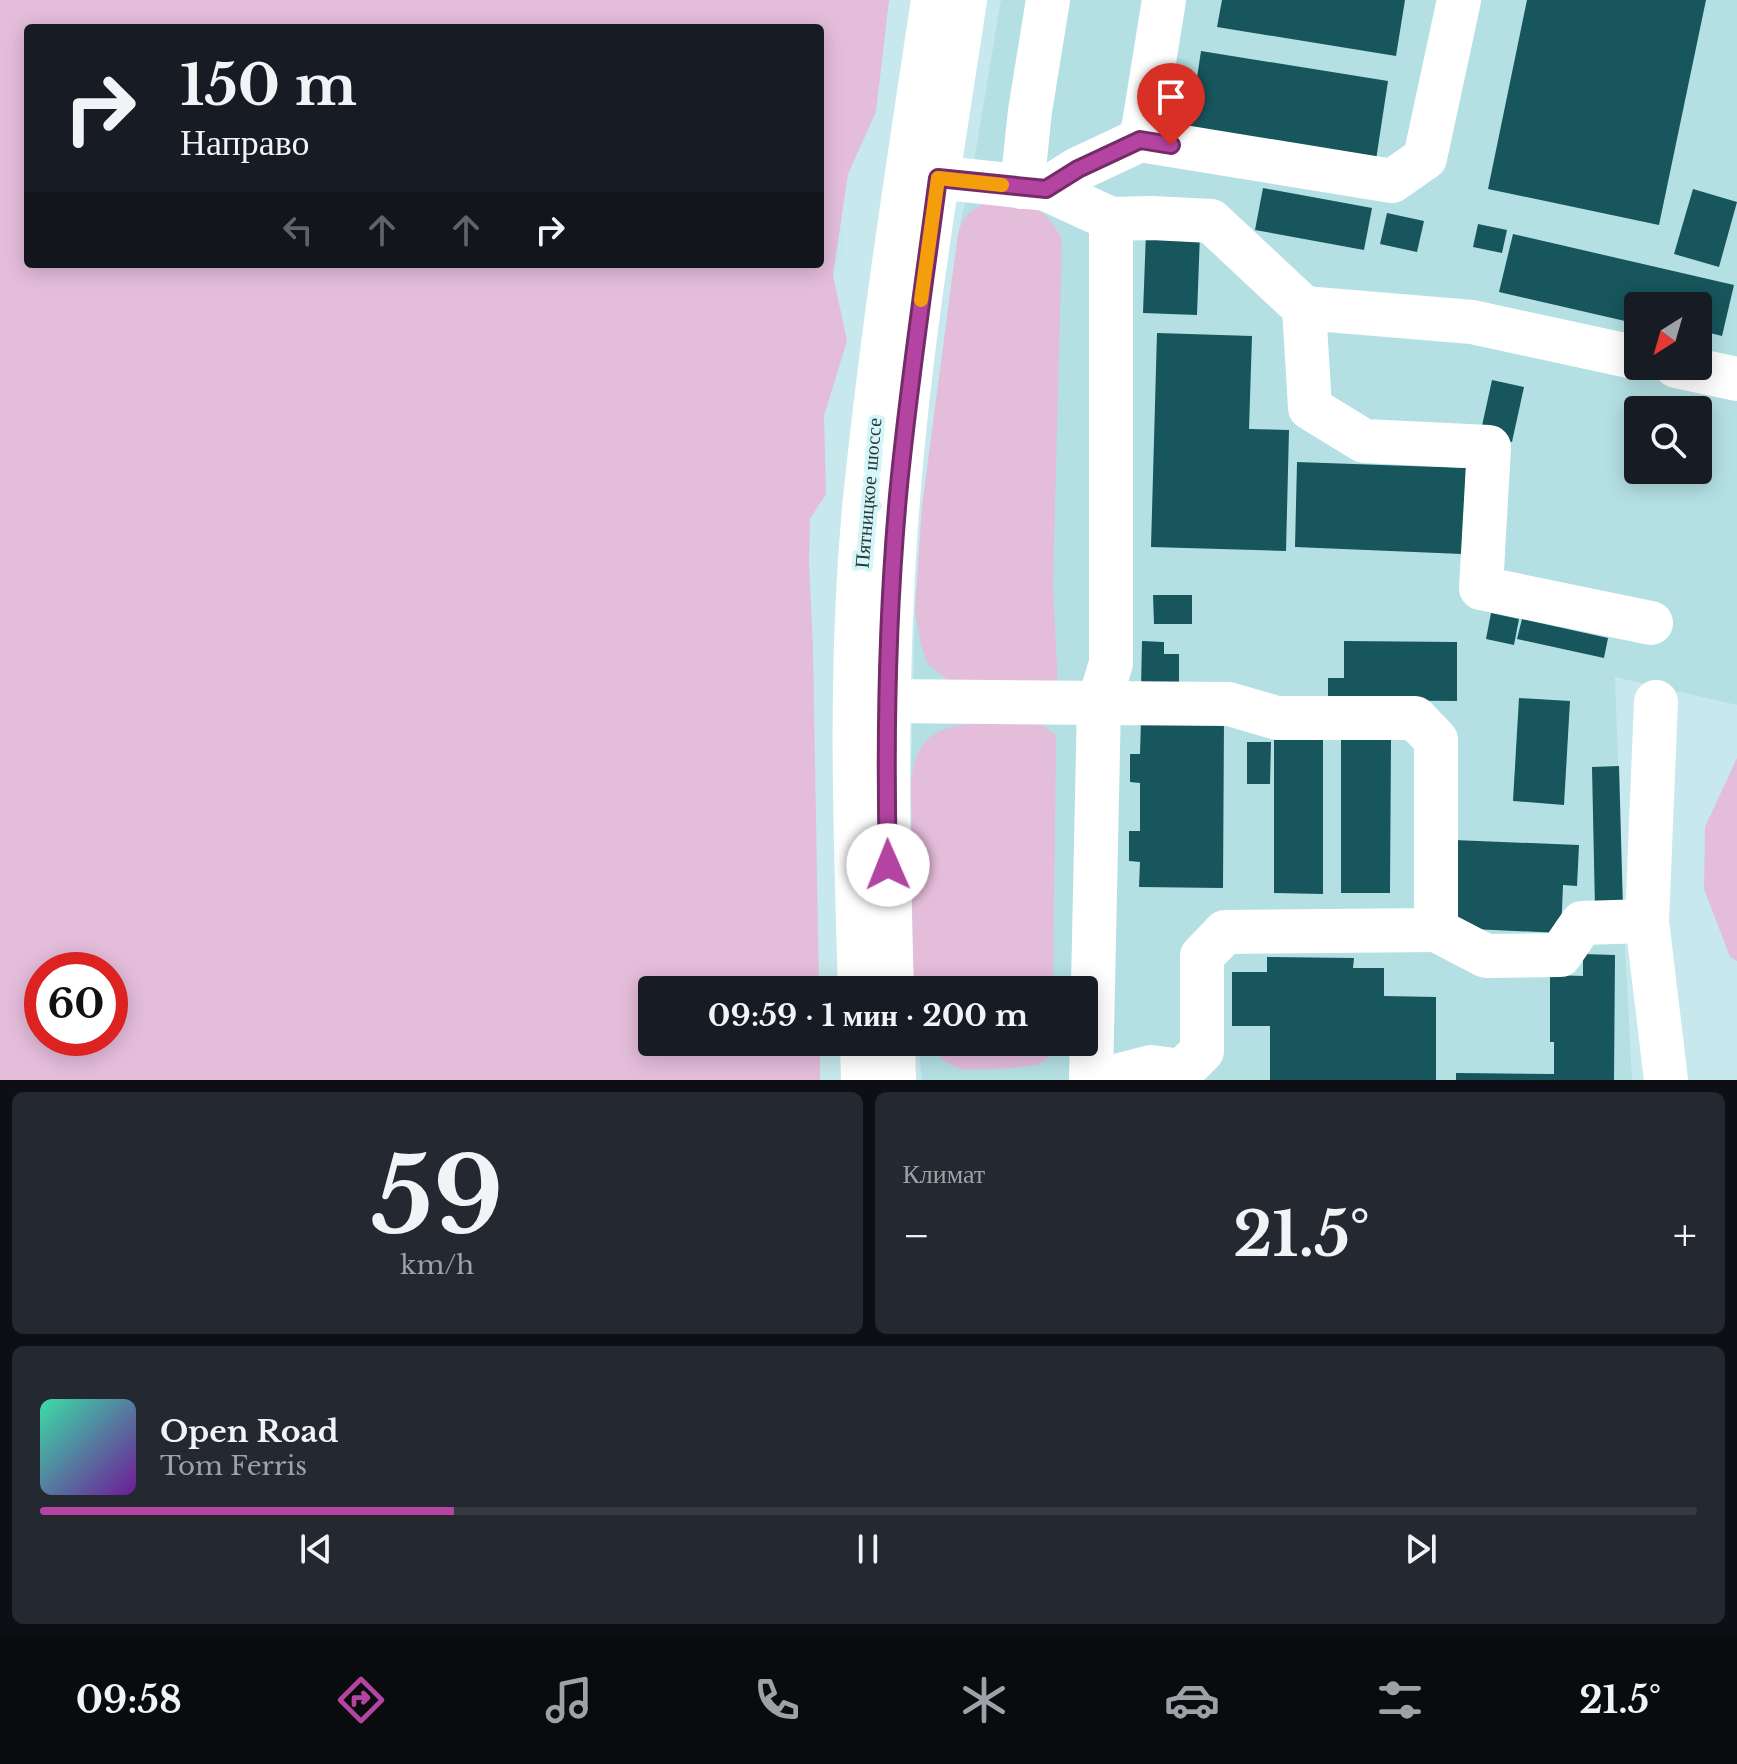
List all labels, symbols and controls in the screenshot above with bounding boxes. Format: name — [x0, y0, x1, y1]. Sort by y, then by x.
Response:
text: 150 m — [180, 51, 357, 120]
icon: right — [48, 56, 152, 160]
pin — [1137, 63, 1205, 145]
icon: arrive — [1149, 75, 1193, 119]
text: Направо — [180, 120, 310, 165]
icon: left — [276, 208, 320, 252]
icon: ahead — [360, 208, 404, 252]
icon: ahead — [444, 208, 488, 252]
icon: right — [528, 208, 572, 252]
north arrow — [1624, 292, 1712, 380]
map controls — [1624, 292, 1712, 484]
button: search — [1624, 396, 1712, 484]
street label: Пятницкое шоссе — [849, 417, 887, 569]
position arrow — [846, 823, 930, 907]
speed limit sign: 60 — [24, 952, 128, 1056]
text: 09:59 · 1 мин · 200 m — [708, 997, 1028, 1034]
text: 59 — [371, 1132, 503, 1261]
text: Климат — [903, 1158, 985, 1190]
text: 21.5° — [1233, 1198, 1370, 1272]
text: − — [903, 1208, 930, 1263]
text: + — [1673, 1208, 1697, 1263]
text: km/h — [400, 1249, 474, 1281]
text: Open Road — [160, 1413, 339, 1450]
text: Tom Ferris — [160, 1450, 307, 1482]
icon: previous — [294, 1527, 338, 1571]
icon: pause — [846, 1527, 890, 1571]
icon: next — [1399, 1527, 1443, 1571]
icon: directions — [333, 1672, 389, 1728]
icon: music — [541, 1672, 597, 1728]
icon: phone — [749, 1672, 805, 1728]
icon: climate — [956, 1672, 1012, 1728]
icon: car — [1164, 1672, 1220, 1728]
icon: filters — [1372, 1672, 1428, 1728]
text: 09:58 — [76, 1678, 182, 1723]
text: 21.5° — [1579, 1678, 1661, 1723]

